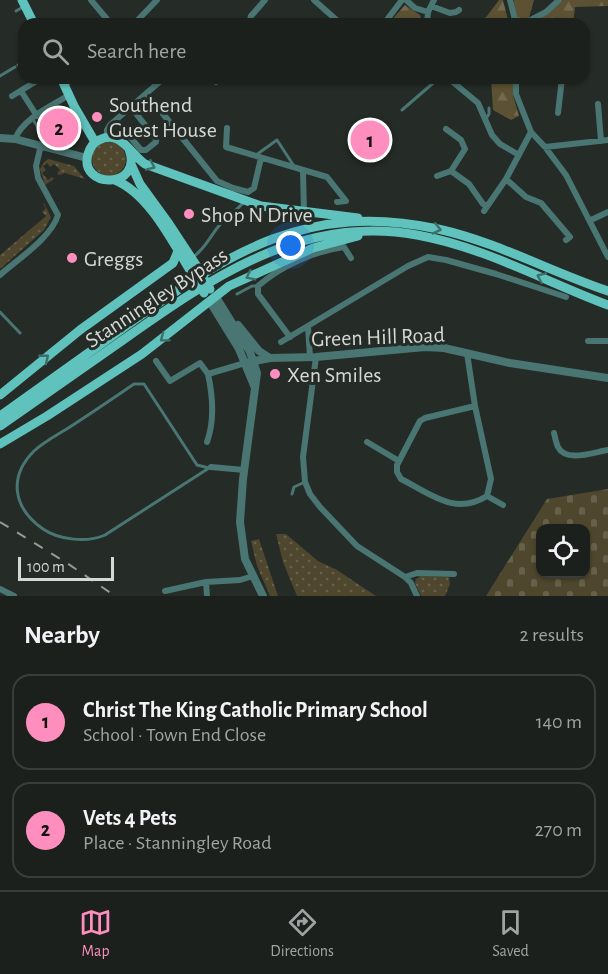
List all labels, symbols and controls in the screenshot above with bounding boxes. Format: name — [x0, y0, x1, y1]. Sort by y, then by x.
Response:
search box — [18, 18, 590, 84]
icon: search — [39, 35, 72, 68]
text: Search here — [87, 40, 186, 62]
place label: Southend Guest House — [109, 94, 217, 141]
pin: 2 — [40, 106, 78, 150]
marker: Southend Guest House — [90, 110, 104, 124]
pin: 1 — [350, 118, 389, 162]
one-way arrow — [145, 159, 156, 171]
place label: Shop N Drive — [201, 204, 313, 226]
marker: Shop N Drive — [182, 207, 196, 221]
one-way arrow — [432, 222, 442, 235]
your location — [276, 231, 305, 260]
street label: Stanningley Bypass — [82, 244, 232, 352]
place label: Greggs — [84, 248, 143, 270]
marker: Greggs — [65, 251, 79, 265]
one-way arrow — [245, 269, 256, 281]
one-way arrow — [537, 272, 548, 284]
street label: Green Hill Road — [311, 324, 445, 350]
one-way arrow — [159, 330, 170, 341]
one-way arrow — [38, 354, 49, 365]
place label: Xen Smiles — [287, 364, 382, 386]
marker: Xen Smiles — [268, 367, 282, 381]
map controls — [536, 524, 590, 578]
button: locate — [536, 524, 590, 578]
scale bar — [18, 554, 114, 582]
text: 100 m — [27, 559, 65, 575]
text: Nearby — [24, 622, 100, 648]
text: 2 results — [520, 625, 584, 645]
text: Christ The King Catholic Primary School — [83, 699, 428, 721]
text: 1 — [42, 712, 49, 732]
text: 140 m — [536, 712, 582, 732]
text: School · Town End Close — [83, 725, 266, 745]
text: Vets 4 Pets — [83, 807, 177, 829]
text: 2 — [41, 820, 50, 840]
text: 270 m — [535, 820, 582, 840]
text: Place · Stanningley Road — [83, 833, 272, 853]
tab: Map — [79, 906, 112, 961]
tab: Directions — [270, 906, 334, 961]
tab: Saved — [492, 906, 529, 961]

